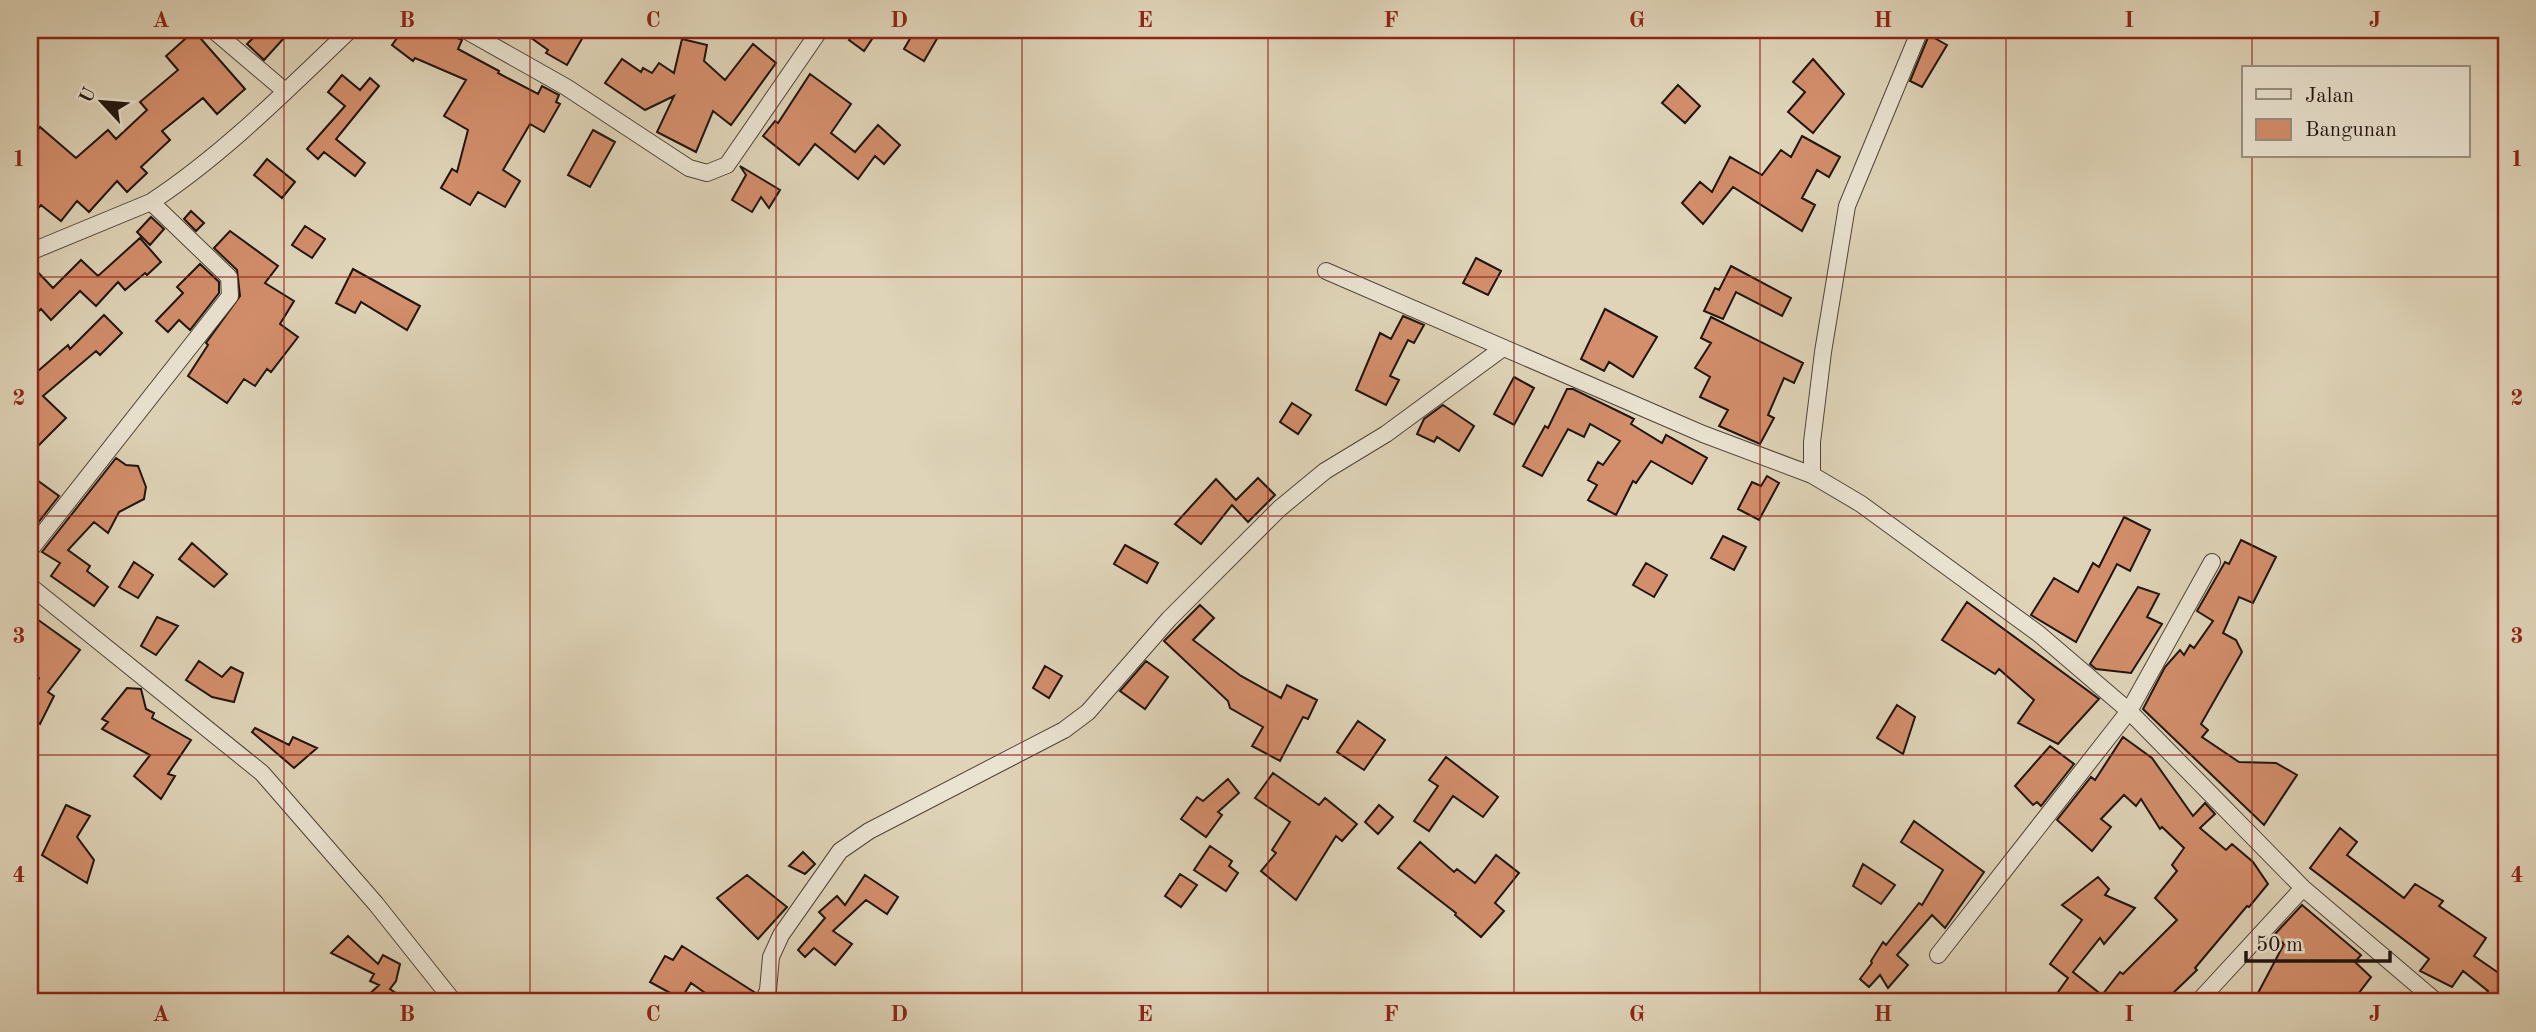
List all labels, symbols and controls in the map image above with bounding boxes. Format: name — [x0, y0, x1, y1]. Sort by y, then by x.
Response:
text: A — [152, 9, 170, 32]
text: B — [399, 9, 415, 32]
text: C — [645, 9, 661, 32]
text: D — [890, 9, 908, 32]
text: E — [1137, 9, 1153, 32]
text: F — [1383, 9, 1399, 32]
text: G — [1629, 9, 1645, 32]
text: H — [1874, 9, 1892, 32]
text: I — [2124, 9, 2134, 32]
text: J — [2369, 9, 2381, 32]
north arrow — [66, 66, 136, 136]
legend — [2242, 66, 2470, 158]
text: U — [77, 85, 101, 107]
text: Jalan — [2305, 86, 2354, 107]
text: Bangunan — [2305, 120, 2397, 141]
text: 1 — [12, 148, 26, 171]
text: 1 — [2510, 148, 2524, 171]
text: 2 — [12, 387, 26, 410]
text: 2 — [2510, 387, 2524, 410]
text: 3 — [12, 625, 26, 648]
text: 3 — [2510, 625, 2524, 648]
text: 4 — [12, 864, 26, 887]
text: 4 — [2510, 864, 2524, 887]
scale bar — [2246, 920, 2389, 964]
text: 50 m — [2256, 935, 2303, 956]
text: A — [152, 1003, 170, 1026]
text: B — [399, 1003, 415, 1026]
text: C — [645, 1003, 661, 1026]
text: D — [890, 1003, 908, 1026]
text: E — [1137, 1003, 1153, 1026]
text: F — [1383, 1003, 1399, 1026]
text: G — [1629, 1003, 1645, 1026]
text: H — [1874, 1003, 1892, 1026]
text: I — [2124, 1003, 2134, 1026]
text: J — [2369, 1003, 2381, 1026]

